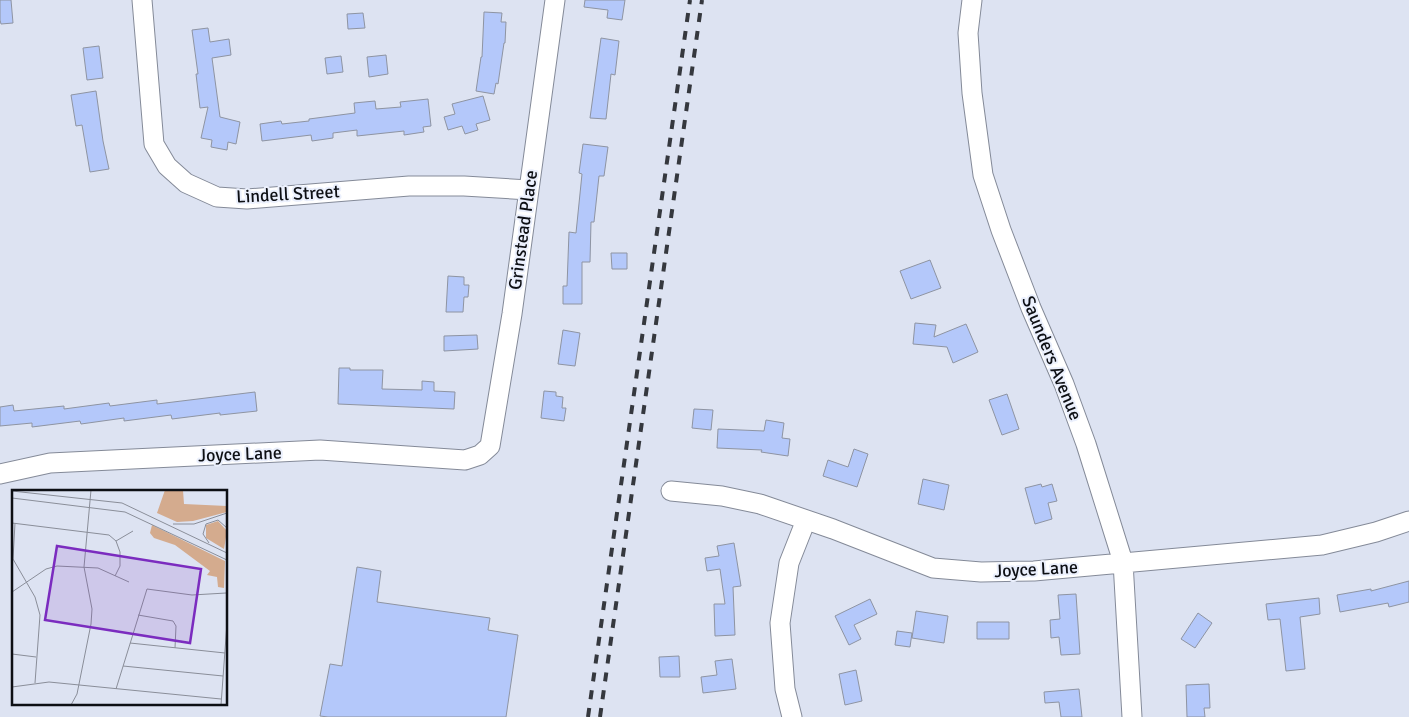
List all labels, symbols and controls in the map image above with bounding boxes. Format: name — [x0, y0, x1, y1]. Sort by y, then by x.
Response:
street label: Grinstead Place — [504, 169, 542, 291]
street label: Lindell Street — [236, 180, 340, 208]
street label: Saunders Avenue — [1017, 293, 1087, 423]
street label: Joyce Lane — [198, 442, 282, 466]
inset map — [12, 490, 228, 704]
street label: Joyce Lane — [994, 556, 1078, 582]

